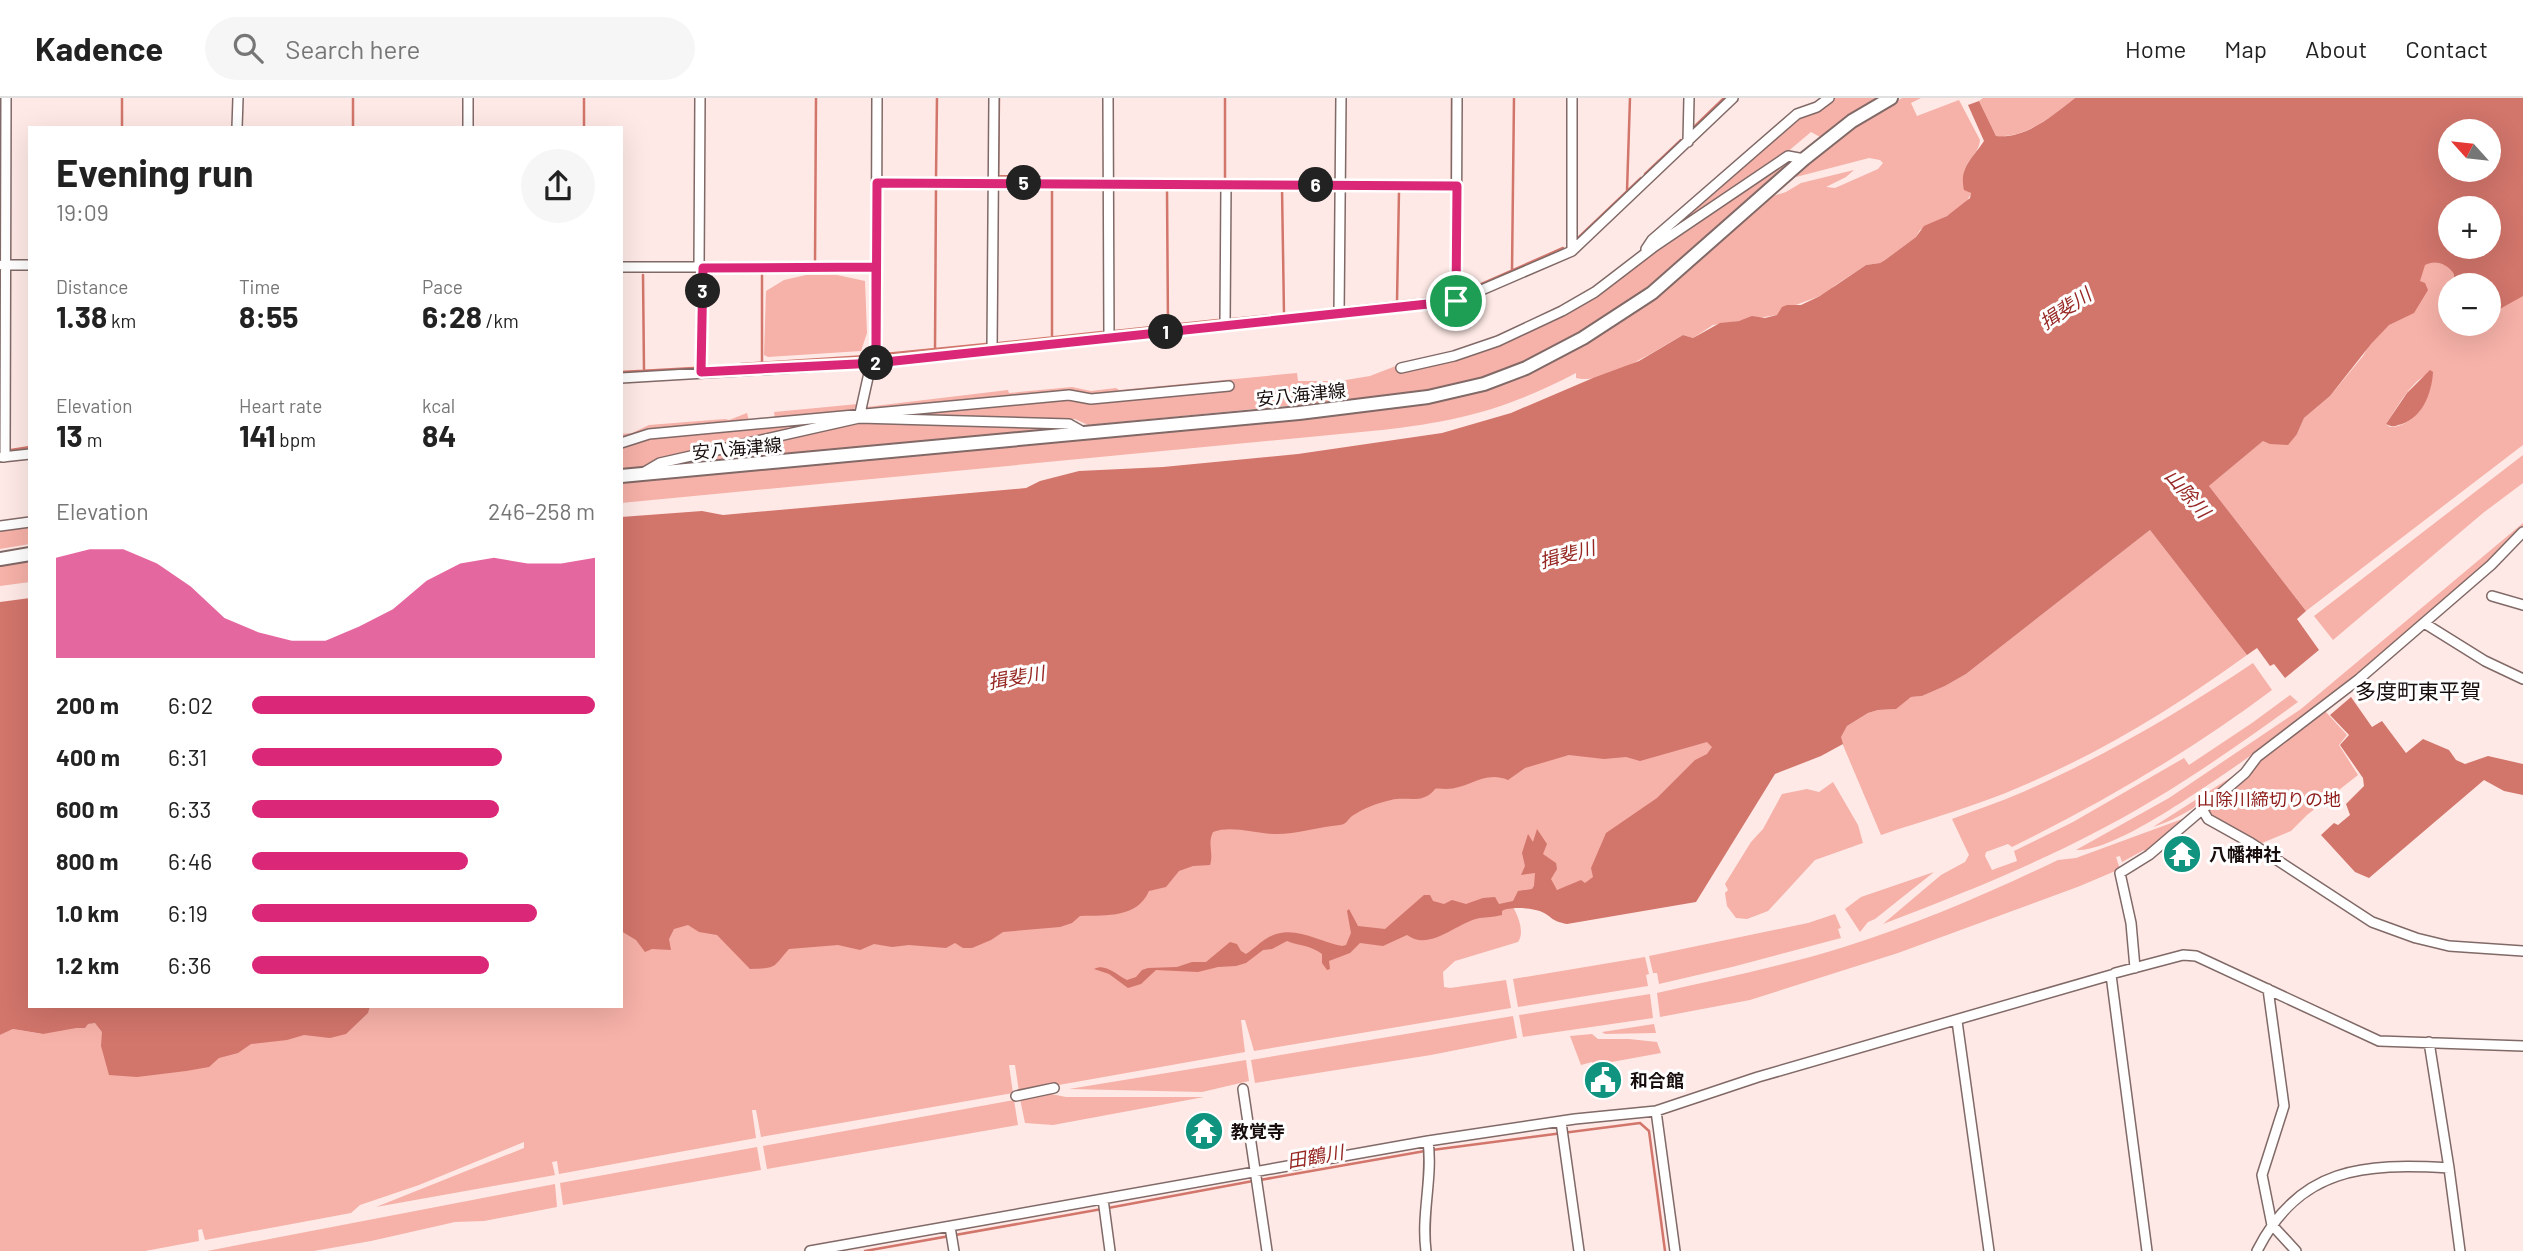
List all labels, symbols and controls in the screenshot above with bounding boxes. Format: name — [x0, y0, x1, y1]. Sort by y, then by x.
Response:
search box — [205, 17, 695, 80]
text: Kadence — [35, 28, 163, 68]
icon: search — [229, 29, 267, 67]
text: Search here — [285, 33, 420, 64]
text: Home — [2125, 34, 2186, 63]
text: Map — [2224, 34, 2267, 63]
text: About — [2305, 34, 2367, 63]
text: Contact — [2405, 34, 2488, 63]
north arrow — [2438, 119, 2501, 182]
map controls — [2438, 119, 2501, 336]
text: Evening run — [56, 149, 254, 195]
button: share — [521, 149, 595, 223]
pin: 5 — [1006, 166, 1042, 200]
pin: 6 — [1298, 168, 1334, 202]
text: 5 — [1018, 171, 1029, 194]
text: 6 — [1310, 173, 1321, 196]
button: + — [2438, 196, 2501, 259]
text: 19:09 — [56, 198, 109, 226]
pin — [1426, 271, 1486, 331]
button: − — [2438, 273, 2501, 336]
pin: 3 — [686, 274, 720, 308]
text: Distance — [56, 275, 128, 298]
text: Time — [239, 275, 280, 298]
text: Pace — [422, 275, 463, 298]
text: 3 — [697, 279, 708, 302]
water label: 揖斐川 — [2035, 281, 2097, 333]
icon: arrive — [1437, 282, 1475, 320]
text: 1.38 — [56, 298, 107, 334]
text: 8:55 — [239, 298, 299, 334]
text: 6:28 — [422, 298, 482, 334]
text: km — [107, 309, 136, 332]
text: /km — [482, 309, 519, 332]
pin: 1 — [1148, 314, 1184, 350]
text: 1 — [1162, 320, 1169, 343]
pin: 2 — [858, 345, 894, 380]
text: 2 — [870, 351, 881, 374]
street label: 安八海津線 — [1255, 378, 1347, 410]
text: Elevation — [56, 394, 133, 417]
text: Heart rate — [239, 394, 322, 417]
text: kcal — [422, 394, 455, 417]
text: 13 — [56, 417, 83, 453]
text: 141 — [239, 417, 276, 453]
text: 84 — [422, 417, 456, 453]
text: m — [83, 428, 102, 451]
text: bpm — [276, 428, 316, 451]
street label: 安八海津線 — [691, 433, 783, 463]
water label: 山除川 — [2161, 464, 2217, 524]
text: Elevation — [56, 497, 149, 525]
text: 246–258 m — [488, 497, 595, 525]
water label: 揖斐川 — [1536, 535, 1599, 572]
water label: 揖斐川 — [986, 660, 1048, 693]
district label: 多度町東平賀 — [2355, 678, 2481, 703]
text: 200 m — [56, 691, 119, 719]
text: 6:02 — [168, 691, 213, 719]
text: 400 m — [56, 743, 120, 771]
text: 6:31 — [168, 743, 207, 771]
park label: 山除川締切りの地 — [2197, 788, 2341, 810]
text: 600 m — [56, 795, 118, 823]
text: 6:33 — [168, 795, 211, 823]
temple icon: 八幡神社 — [2161, 833, 2203, 875]
place label: 八幡神社 — [2209, 843, 2281, 865]
text: 800 m — [56, 847, 118, 875]
text: 6:46 — [168, 847, 212, 875]
text: 1.0 km — [56, 899, 119, 927]
text: 6:19 — [168, 899, 208, 927]
text: 1.2 km — [56, 951, 119, 979]
text: 6:36 — [168, 951, 211, 979]
public building icon: 和合館 — [1582, 1059, 1624, 1101]
place label: 和合館 — [1630, 1069, 1684, 1091]
temple icon: 教覚寺 — [1183, 1110, 1225, 1152]
place label: 教覚寺 — [1231, 1120, 1285, 1142]
water label: 田鶴川 — [1285, 1139, 1347, 1172]

